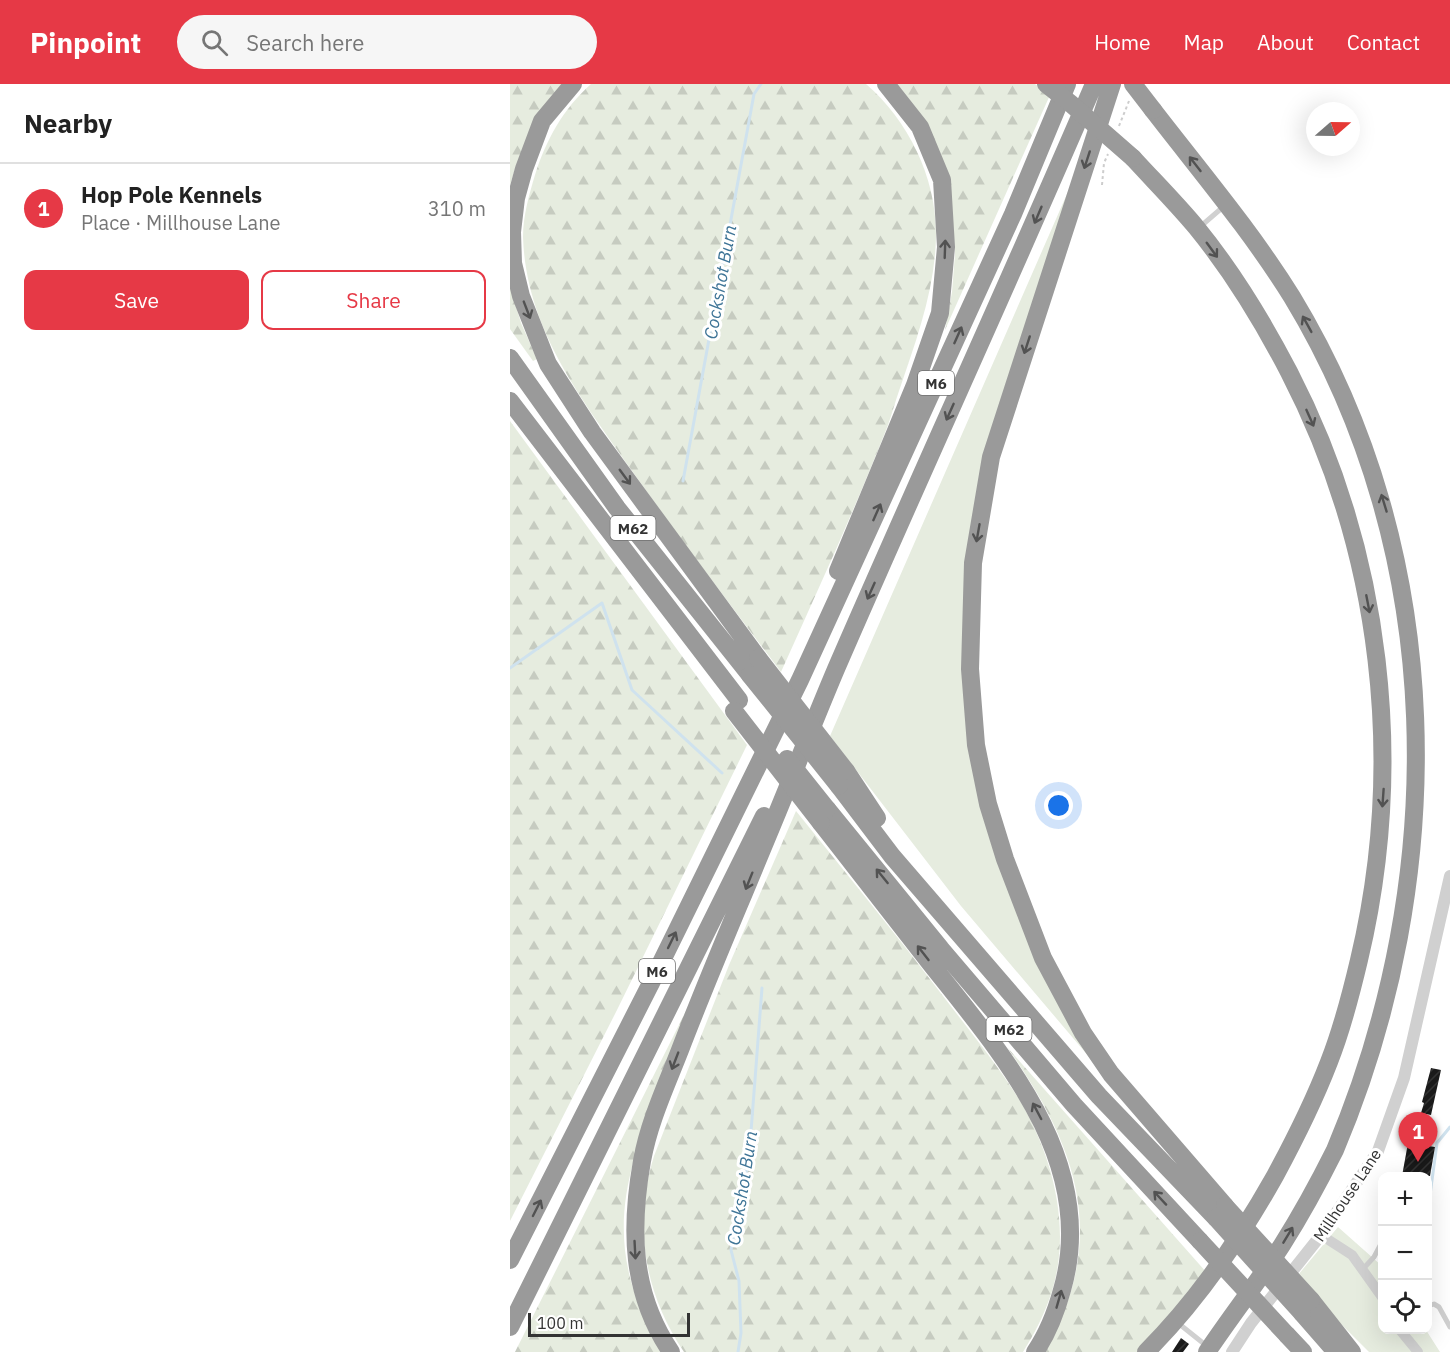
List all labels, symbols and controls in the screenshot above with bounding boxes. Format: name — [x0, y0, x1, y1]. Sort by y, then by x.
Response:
search box — [177, 15, 597, 69]
text: Pinpoint — [30, 24, 141, 61]
icon: search — [198, 26, 231, 59]
text: Search here — [246, 28, 364, 57]
text: Home — [1094, 28, 1151, 56]
text: Map — [1184, 28, 1224, 56]
text: About — [1257, 28, 1314, 56]
text: Contact — [1347, 28, 1420, 56]
north arrow — [1306, 102, 1360, 156]
text: Nearby — [24, 106, 112, 140]
one-way arrow — [1081, 150, 1092, 169]
one-way arrow — [1188, 157, 1201, 173]
text: Hop Pole Kennels — [81, 180, 262, 209]
text: 1 — [38, 195, 50, 222]
text: 310 m — [428, 195, 486, 222]
one-way arrow — [1031, 206, 1042, 224]
text: Place · Millhouse Lane — [81, 209, 281, 236]
water label: Cockshot Burn — [699, 223, 741, 341]
one-way arrow — [940, 239, 951, 259]
one-way arrow — [1206, 242, 1219, 258]
button: Save — [24, 270, 249, 330]
button: Share — [261, 270, 486, 330]
one-way arrow — [522, 300, 533, 318]
one-way arrow — [1301, 316, 1313, 333]
one-way arrow — [952, 326, 964, 344]
one-way arrow — [1021, 335, 1032, 354]
road number: M6 — [918, 371, 954, 395]
one-way arrow — [944, 403, 955, 421]
one-way arrow — [1305, 409, 1316, 427]
one-way arrow — [618, 468, 631, 484]
one-way arrow — [1377, 494, 1388, 513]
one-way arrow — [871, 504, 883, 522]
road number: M62 — [610, 516, 656, 540]
one-way arrow — [972, 523, 983, 543]
one-way arrow — [865, 581, 876, 599]
one-way arrow — [1363, 593, 1374, 613]
one-way arrow — [1377, 787, 1388, 807]
your location — [1044, 791, 1073, 820]
one-way arrow — [875, 868, 888, 884]
one-way arrow — [743, 871, 754, 889]
one-way arrow — [667, 932, 679, 950]
one-way arrow — [916, 946, 929, 962]
road number: M6 — [639, 959, 675, 983]
road number: M62 — [986, 1017, 1032, 1041]
one-way arrow — [669, 1051, 680, 1070]
one-way arrow — [1031, 1103, 1043, 1120]
pin: 1 — [1398, 1112, 1438, 1162]
water label: Cockshot Burn — [722, 1129, 762, 1247]
street label: Millhouse Lane — [1309, 1145, 1385, 1245]
map controls — [1378, 1172, 1432, 1334]
button: + — [1378, 1172, 1432, 1226]
one-way arrow — [1153, 1191, 1167, 1206]
one-way arrow — [531, 1199, 543, 1217]
button: − — [1378, 1226, 1432, 1280]
one-way arrow — [1282, 1227, 1294, 1244]
one-way arrow — [630, 1240, 641, 1259]
button: locate — [1378, 1280, 1432, 1334]
one-way arrow — [1054, 1290, 1065, 1309]
scale bar — [528, 1310, 690, 1338]
text: 100 m — [537, 1313, 584, 1333]

